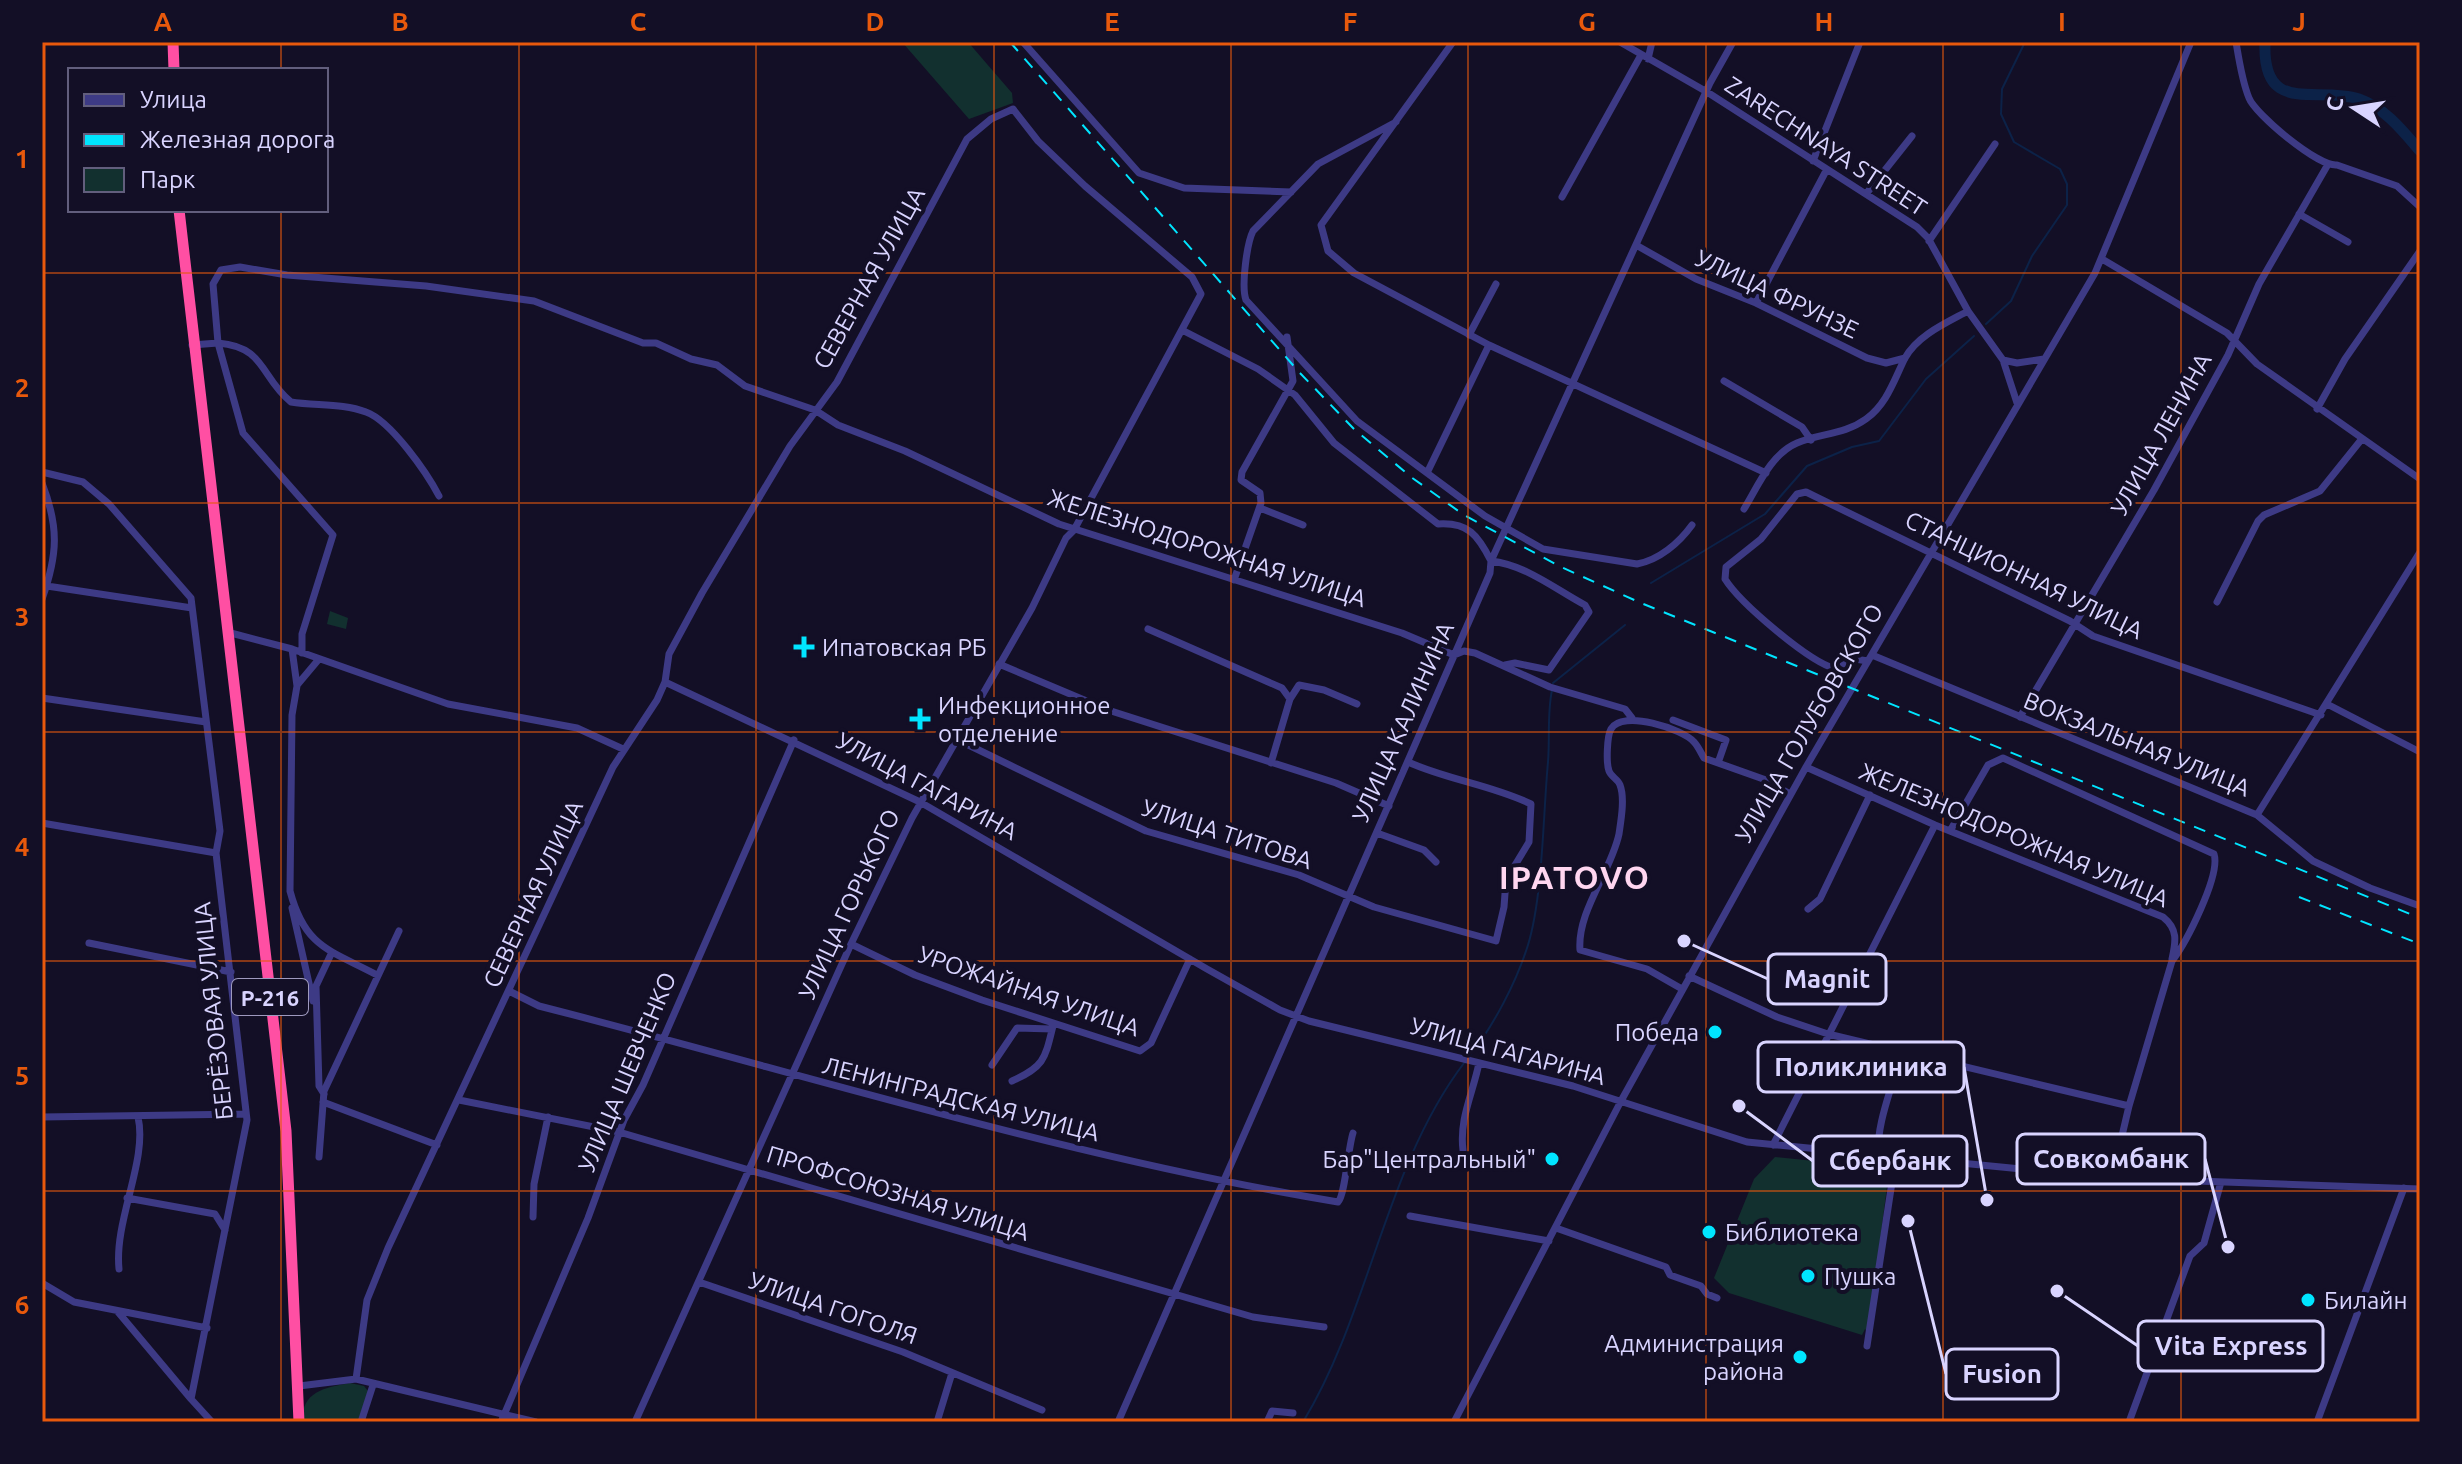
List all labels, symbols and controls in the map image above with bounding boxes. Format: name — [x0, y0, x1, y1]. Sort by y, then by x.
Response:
text: A — [154, 7, 173, 36]
text: B — [391, 7, 409, 36]
text: C — [630, 7, 647, 36]
text: D — [866, 7, 884, 36]
text: E — [1104, 7, 1120, 36]
text: F — [1343, 7, 1357, 36]
text: G — [1578, 7, 1596, 36]
text: H — [1815, 7, 1833, 36]
text: I — [2058, 7, 2066, 36]
text: J — [2292, 7, 2306, 36]
legend — [68, 68, 328, 212]
north arrow — [2314, 68, 2394, 148]
street label: ZARECHNAYA STREET — [1720, 71, 1932, 221]
text: Улица — [140, 86, 207, 113]
text: С — [2320, 94, 2348, 113]
text: Железная дорога — [140, 126, 335, 153]
text: 1 — [15, 144, 29, 173]
text: Парк — [140, 166, 195, 193]
street label: СЕВЕРНАЯ УЛИЦА — [808, 182, 930, 374]
street label: УЛИЦА ФРУНЗЕ — [1691, 244, 1863, 344]
street label: УЛИЦА ЛЕНИНА — [2105, 348, 2217, 520]
text: 2 — [15, 373, 29, 402]
street label: ЖЕЛЕЗНОДОРОЖНАЯ УЛИЦА — [1044, 484, 1370, 612]
street label: СТАНЦИОННАЯ УЛИЦА — [1901, 506, 2148, 645]
street label: УЛИЦА ГОЛУБОВСКОГО — [1730, 599, 1888, 847]
text: 3 — [15, 602, 29, 631]
street label: УЛИЦА КАЛИНИНА — [1347, 617, 1459, 826]
place label: Ипатовская РБ — [822, 634, 987, 661]
marker: Ипатовская РБ — [793, 636, 815, 658]
street label: ВОКЗАЛЬНАЯ УЛИЦА — [2020, 686, 2254, 802]
place label: Инфекционное отделение — [938, 692, 1111, 747]
marker: Инфекционное отделение — [909, 708, 931, 730]
street label: УЛИЦА ГАГАРИНА — [832, 727, 1022, 845]
street label: ЖЕЛЕЗНОДОРОЖНАЯ УЛИЦА — [1855, 757, 2173, 913]
street label: УЛИЦА ТИТОВА — [1138, 794, 1316, 874]
street label: СЕВЕРНАЯ УЛИЦА — [478, 796, 588, 992]
street label: УЛИЦА ГОРЬКОГО — [793, 805, 905, 1003]
text: 4 — [15, 832, 29, 861]
district label: IPATOVO — [1499, 859, 1651, 895]
street label: БЕРЁЗОВАЯ УЛИЦА — [188, 900, 238, 1121]
street label: УРОЖАЙНАЯ УЛИЦА — [915, 940, 1144, 1042]
callout: Magnit — [1768, 954, 1886, 1004]
text: Magnit — [1784, 964, 1870, 993]
street label: УЛИЦА ШЕВЧЕНКО — [573, 968, 681, 1176]
road number: Р-216 — [232, 979, 308, 1015]
street label: УЛИЦА ГАГАРИНА — [1407, 1012, 1609, 1090]
place label: Победа — [1615, 1019, 1699, 1046]
marker: Победа — [1706, 1023, 1724, 1041]
callout: Поликлиника — [1758, 1042, 1964, 1092]
street label: ЛЕНИНГРАДСКАЯ УЛИЦА — [820, 1052, 1103, 1147]
text: Поликлиника — [1774, 1052, 1948, 1081]
text: 5 — [15, 1061, 29, 1090]
callout: Совкомбанк — [2017, 1134, 2205, 1184]
callout: Сбербанк — [1813, 1136, 1967, 1186]
street label: ПРОФСОЮЗНАЯ УЛИЦА — [764, 1140, 1033, 1246]
text: Совкомбанк — [2033, 1144, 2189, 1173]
place label: Бар"Центральный" — [1322, 1146, 1536, 1173]
text: Сбербанк — [1829, 1146, 1951, 1175]
marker: Бар"Центральный" — [1543, 1150, 1561, 1168]
place label: Библиотека — [1725, 1219, 1859, 1246]
marker: Библиотека — [1700, 1223, 1718, 1241]
place label: Пушка — [1824, 1263, 1896, 1290]
street label: УЛИЦА ГОГОЛЯ — [745, 1267, 921, 1349]
marker: Пушка — [1799, 1267, 1817, 1285]
place label: Билайн — [2324, 1287, 2408, 1314]
text: 6 — [15, 1290, 29, 1319]
marker: Билайн — [2299, 1291, 2317, 1309]
callout: Vita Express — [2138, 1321, 2323, 1371]
place label: Администрация района — [1604, 1330, 1784, 1385]
text: Vita Express — [2155, 1331, 2307, 1360]
marker: Администрация района — [1791, 1348, 1809, 1366]
callout: Fusion — [1946, 1349, 2058, 1399]
text: Fusion — [1962, 1359, 2042, 1388]

